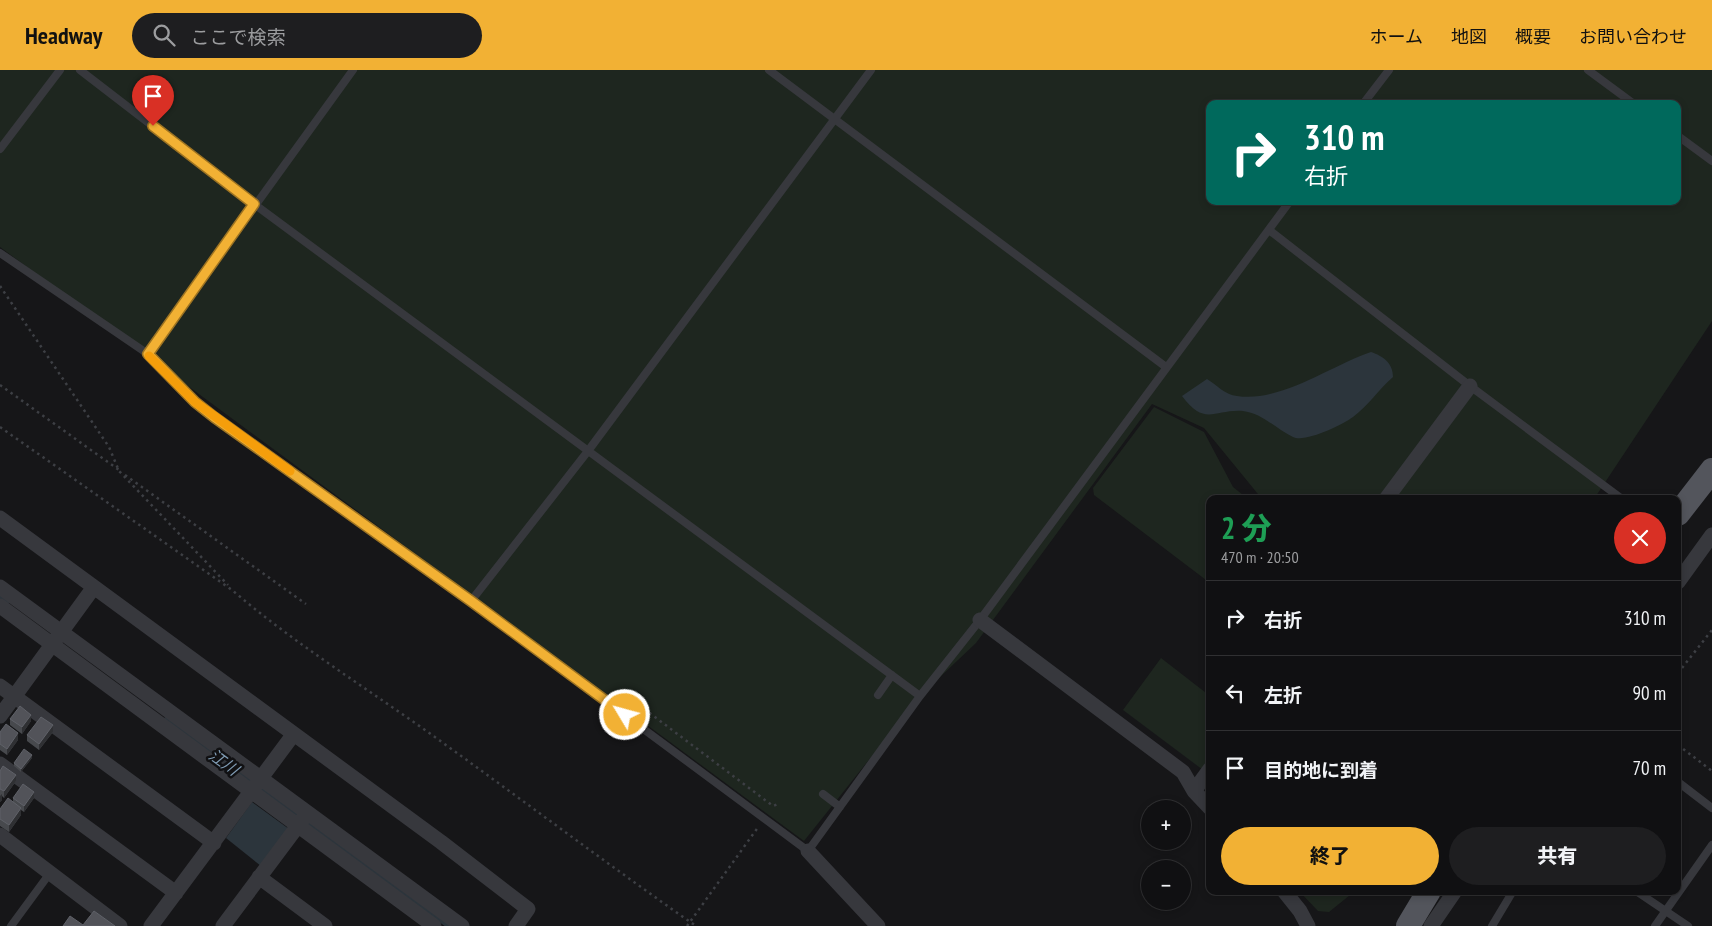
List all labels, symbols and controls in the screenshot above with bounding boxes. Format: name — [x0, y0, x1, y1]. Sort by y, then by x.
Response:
search box — [132, 13, 482, 58]
text: Headway — [25, 20, 102, 51]
icon: search — [150, 21, 178, 49]
text: ここで検索 — [190, 25, 286, 49]
text: ホーム — [1370, 25, 1423, 48]
text: 地図 — [1451, 25, 1487, 48]
text: 概要 — [1515, 25, 1551, 48]
text: お問い合わせ — [1579, 25, 1687, 48]
pin — [132, 75, 174, 126]
icon: arrive — [139, 82, 167, 110]
text: 310 m — [1304, 114, 1385, 160]
icon: right — [1221, 120, 1286, 185]
text: 右折 — [1304, 162, 1348, 190]
text: 2 分 — [1221, 508, 1272, 547]
button: close — [1614, 512, 1666, 564]
text: 470 m · 20:50 — [1221, 547, 1299, 567]
icon: right — [1221, 604, 1249, 632]
text: 310 m — [1624, 606, 1666, 630]
text: 右折 — [1264, 608, 1302, 632]
icon: left — [1221, 679, 1249, 707]
text: 90 m — [1633, 681, 1666, 705]
text: 左折 — [1264, 683, 1302, 707]
position arrow — [598, 688, 650, 740]
water label: 江川 — [205, 745, 244, 781]
icon: arrive — [1221, 754, 1249, 782]
text: 70 m — [1633, 756, 1666, 780]
text: 目的地に到着 — [1264, 758, 1378, 782]
map controls — [1141, 800, 1191, 910]
button: + — [1141, 800, 1191, 850]
button: 終了 — [1221, 827, 1439, 885]
button: 共有 — [1449, 827, 1666, 885]
button: − — [1141, 860, 1191, 910]

